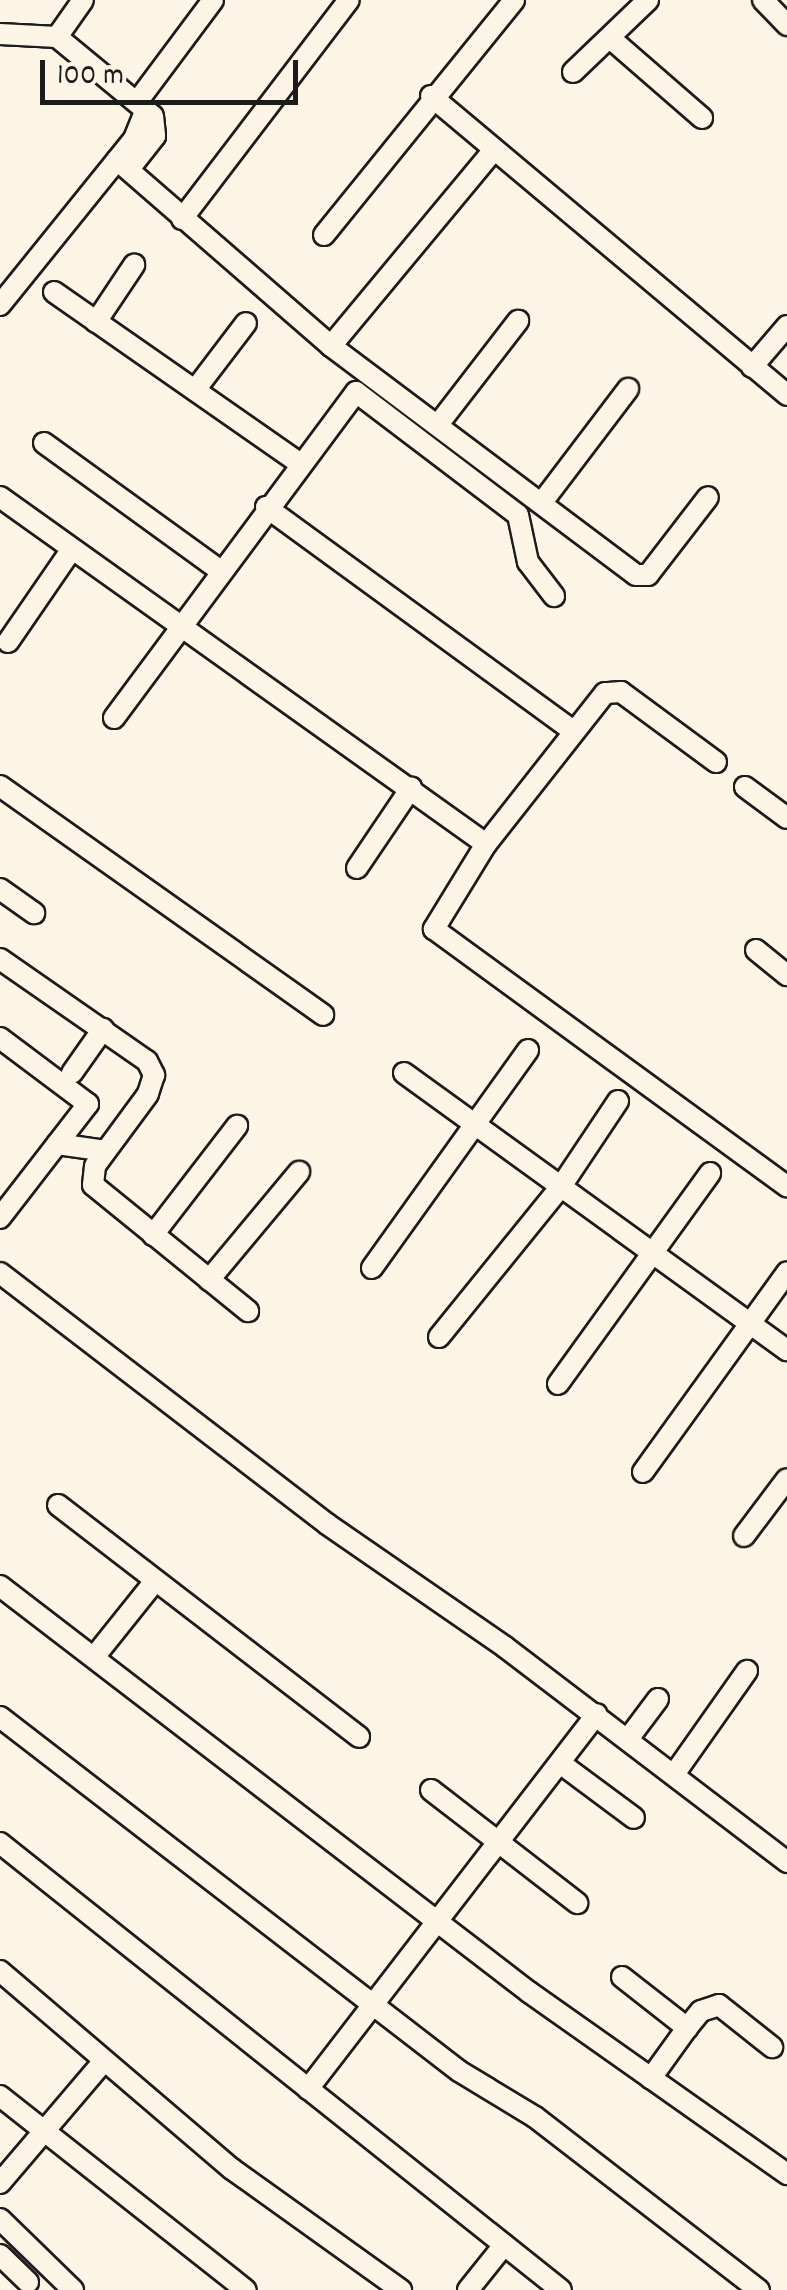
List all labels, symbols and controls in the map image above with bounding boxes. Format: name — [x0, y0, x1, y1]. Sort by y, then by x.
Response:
scale bar — [45, 40, 302, 102]
text: 100 m — [57, 56, 124, 99]

